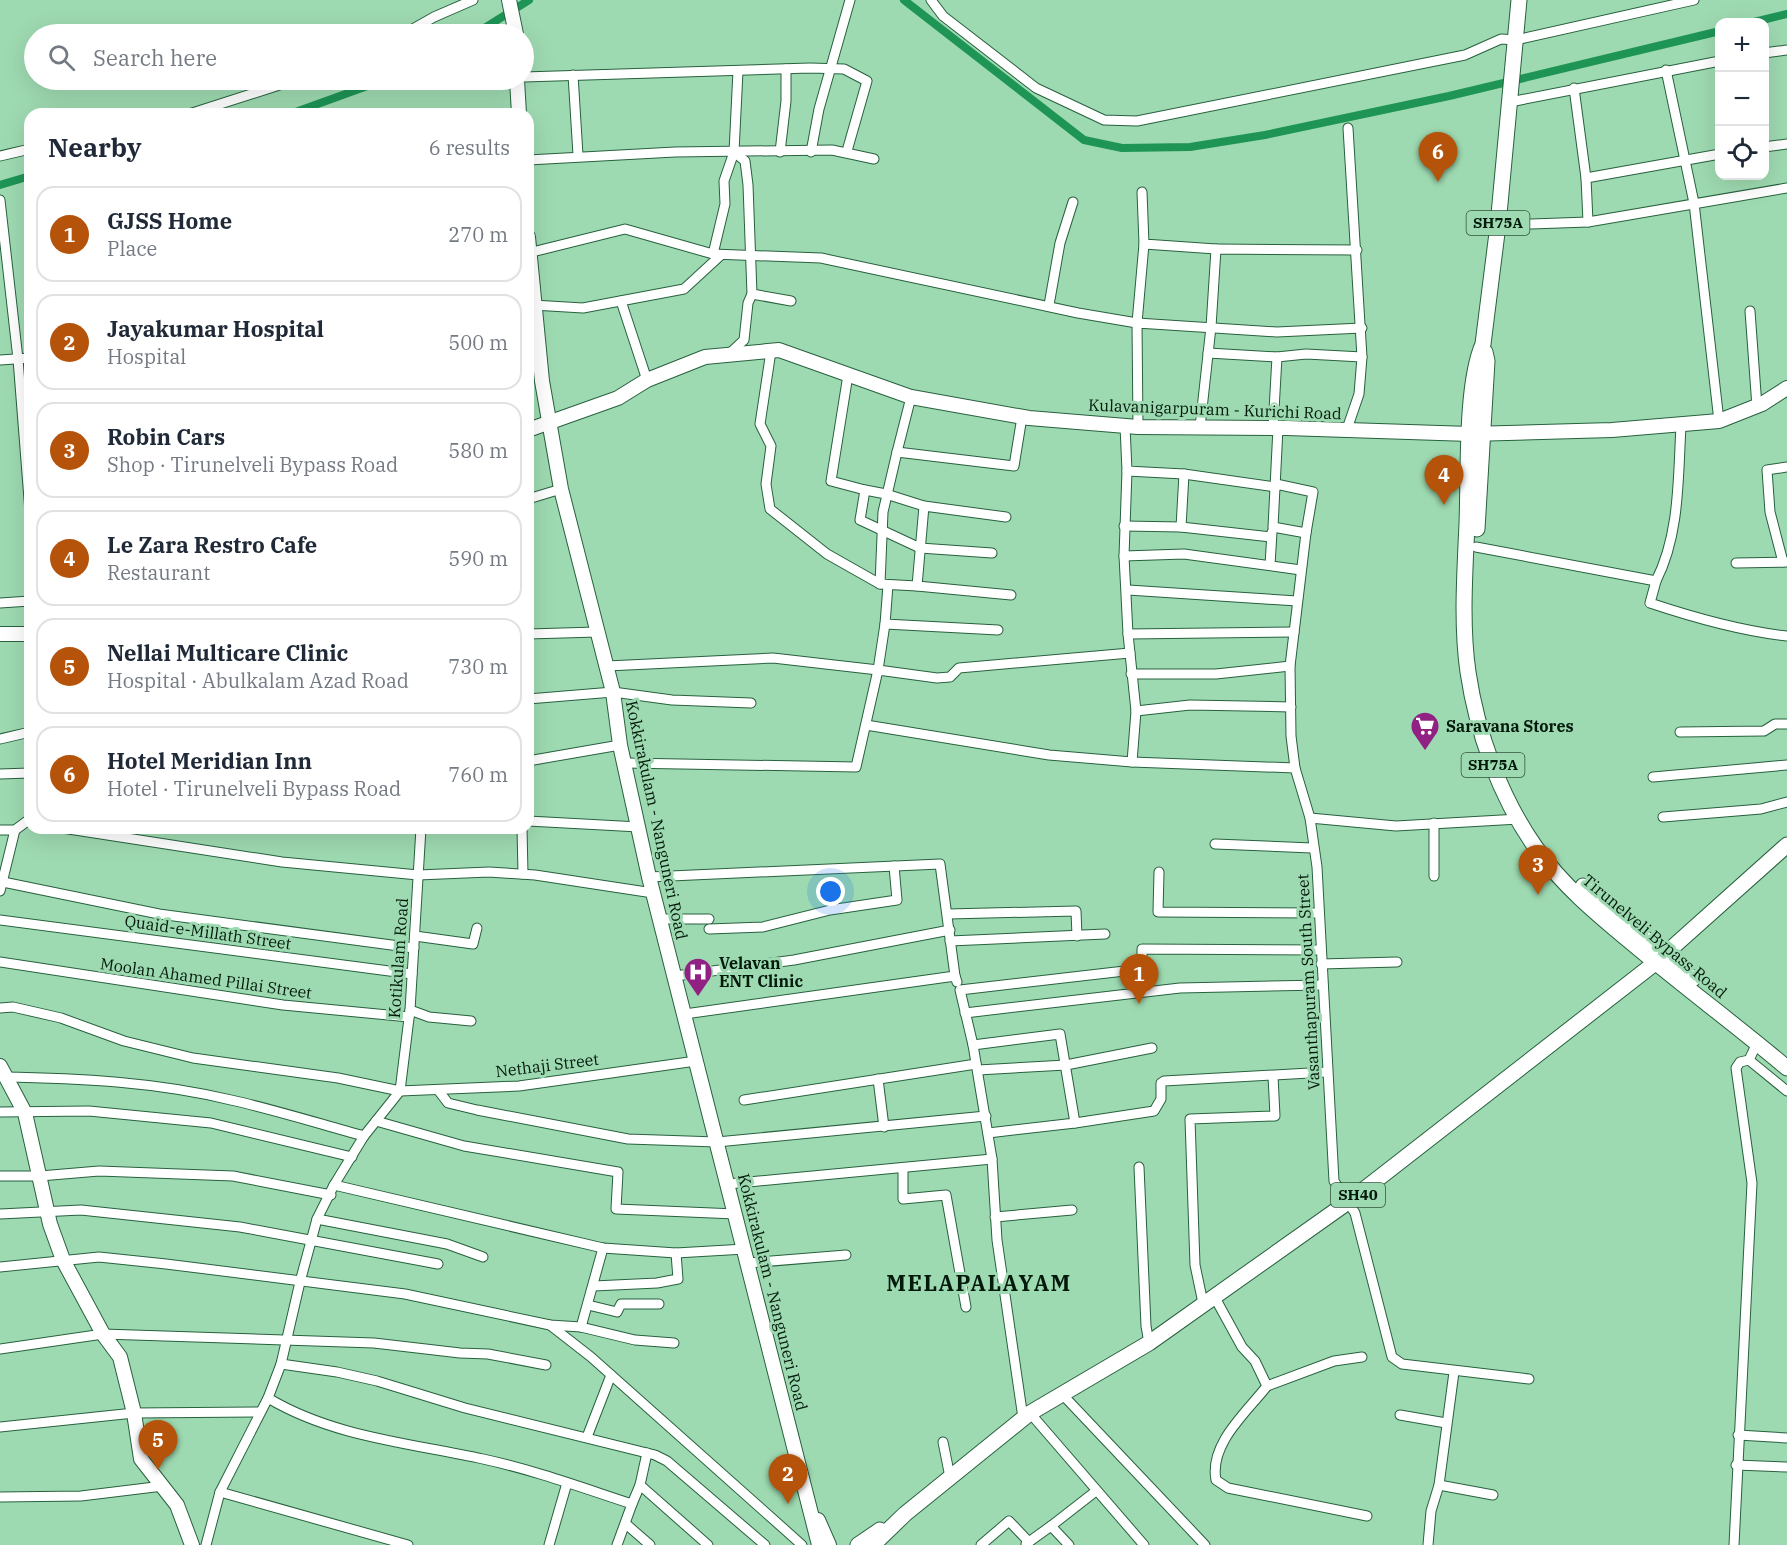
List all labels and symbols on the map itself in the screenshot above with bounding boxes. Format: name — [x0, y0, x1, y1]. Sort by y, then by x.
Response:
pin: 6 — [1418, 132, 1458, 182]
road number: SH75A — [1466, 211, 1530, 235]
street label: Kulavanigarpuram - Kurichi Road — [1088, 395, 1342, 423]
pin: 4 — [1424, 456, 1464, 505]
street label: Kokkirakulam - Nanguneri Road — [622, 699, 692, 942]
supermarket icon: Saravana Stores — [1409, 710, 1441, 752]
place label: Saravana Stores — [1446, 716, 1574, 736]
road number: SH75A — [1462, 753, 1524, 777]
pin: 3 — [1518, 846, 1558, 895]
street label: Tirunelveli Bypass Road — [1579, 870, 1731, 1002]
street label: Vasanthapuram South Street — [1292, 873, 1324, 1091]
your location — [816, 877, 845, 906]
street label: Kotikulam Road — [384, 897, 412, 1019]
street label: Quaid-e-Millath Street — [123, 910, 293, 954]
street label: Moolan Ahamed Pillai Street — [99, 953, 314, 1003]
place label: Velavan ENT Clinic — [719, 953, 803, 991]
pin: 1 — [1120, 954, 1158, 1004]
hospital icon: Velavan ENT Clinic — [682, 956, 714, 998]
street label: Nethaji Street — [494, 1049, 600, 1081]
street label: Kokkirakulam - Nanguneri Road — [734, 1171, 812, 1413]
road number: SH40 — [1331, 1183, 1385, 1207]
district label: MELAPALAYAM — [886, 1268, 1072, 1297]
pin: 5 — [138, 1420, 178, 1470]
pin: 2 — [768, 1454, 808, 1504]

